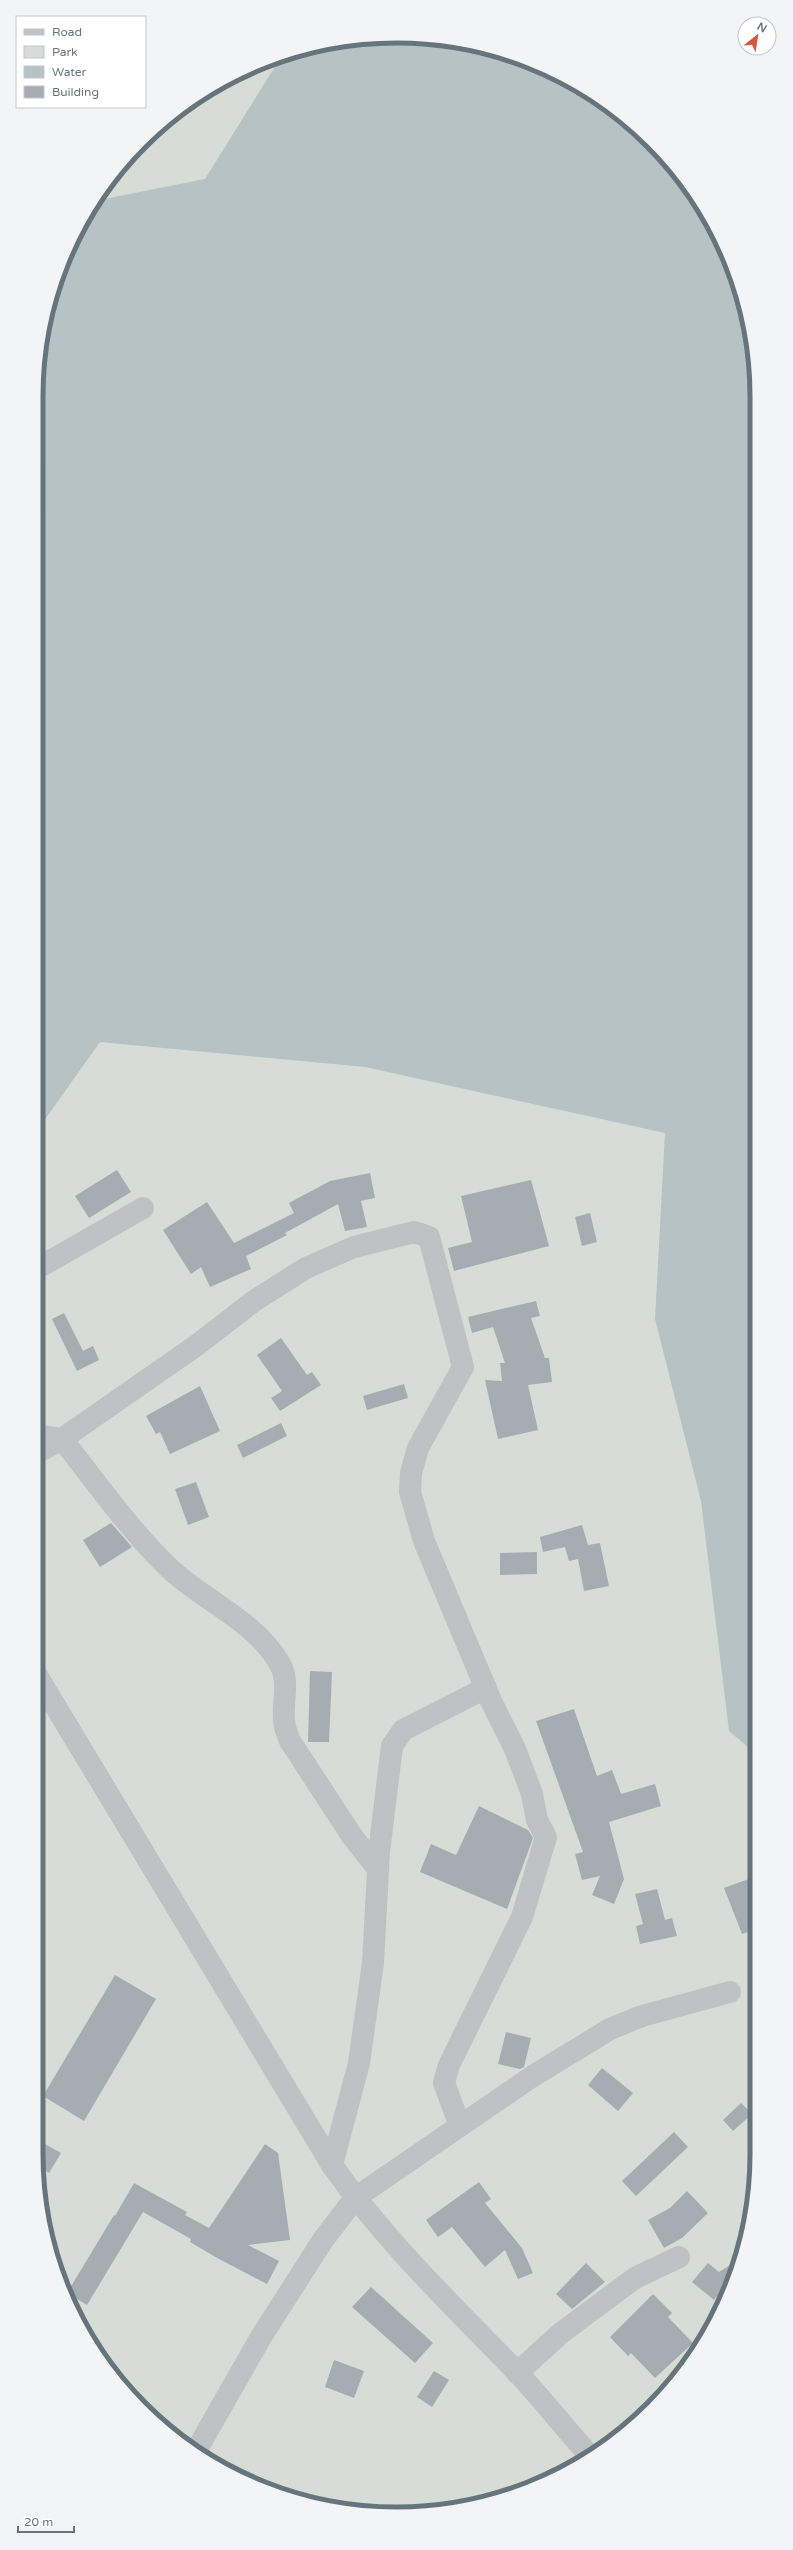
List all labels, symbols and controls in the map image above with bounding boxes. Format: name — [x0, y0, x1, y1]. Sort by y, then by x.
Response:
legend — [16, 16, 146, 108]
north arrow — [737, 16, 777, 56]
text: N — [755, 20, 769, 36]
text: Road — [52, 25, 82, 39]
text: Park — [52, 45, 78, 59]
text: Water — [52, 65, 87, 79]
text: Building — [52, 85, 99, 99]
scale bar — [18, 2508, 74, 2534]
text: 20 m — [24, 2515, 53, 2529]

